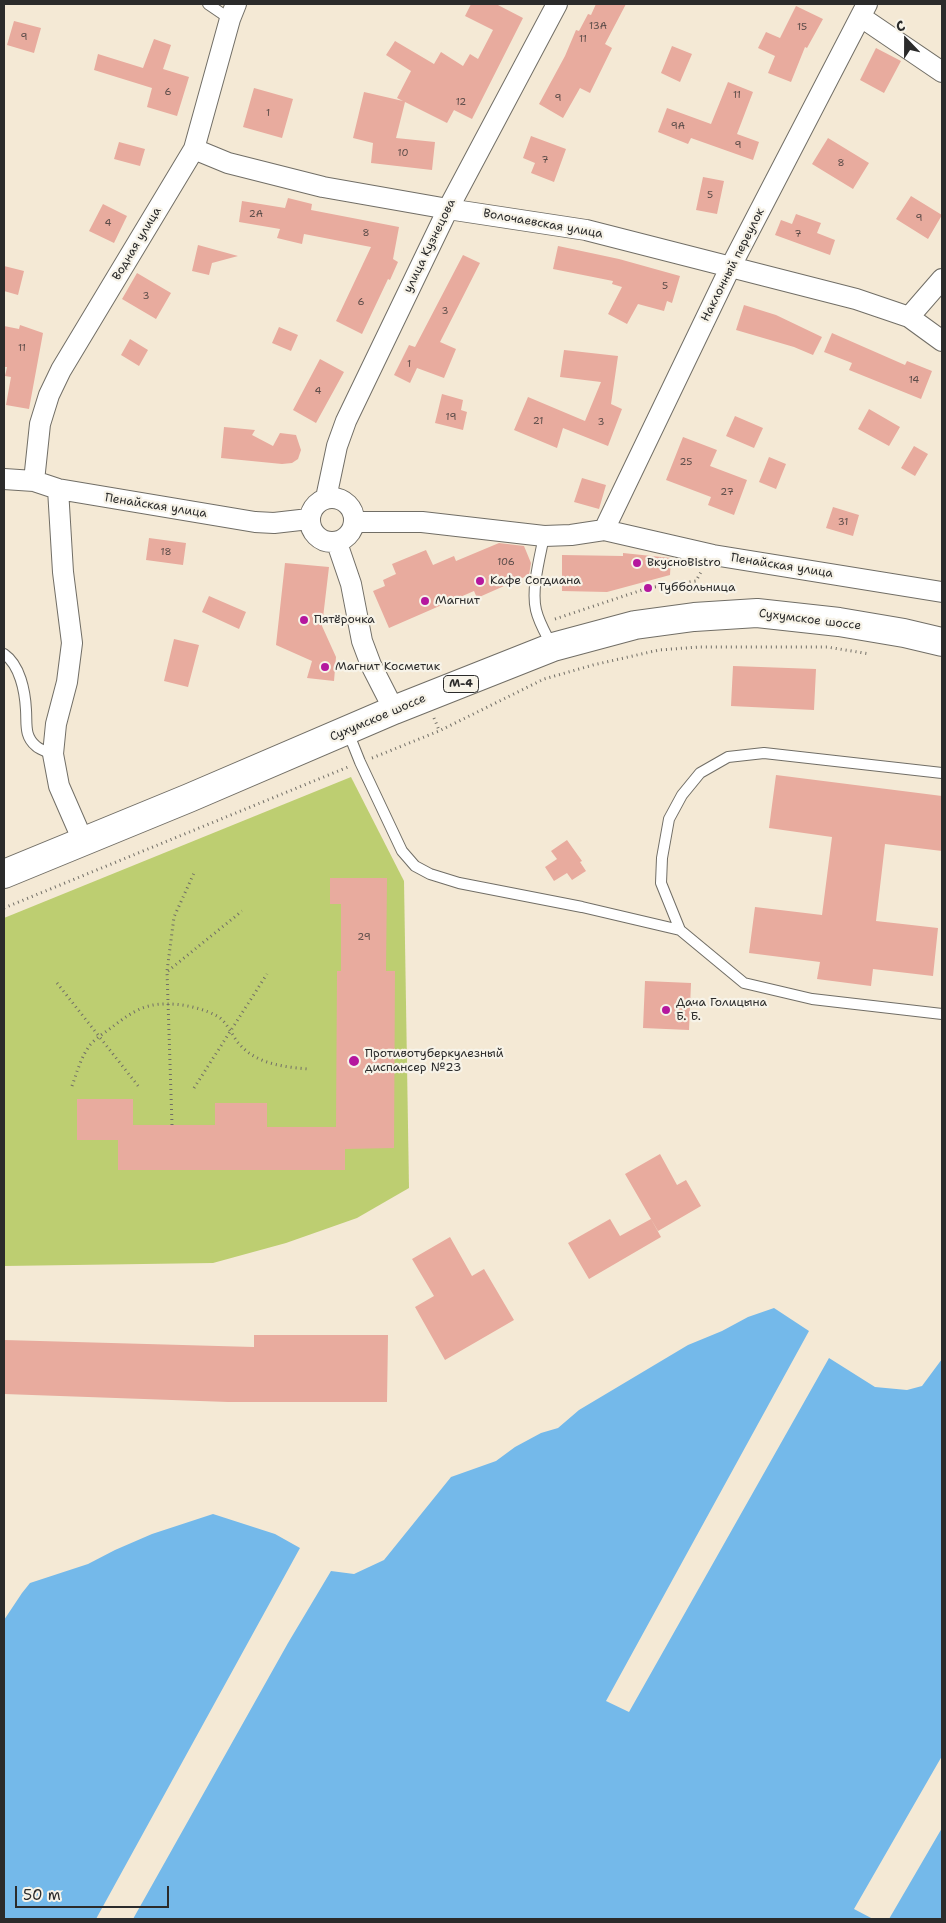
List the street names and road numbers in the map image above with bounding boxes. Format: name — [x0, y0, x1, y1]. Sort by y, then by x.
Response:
street label: улица Кузнецова — [401, 197, 459, 295]
street label: Водная улица — [110, 205, 164, 283]
street label: Волочаевская улица — [482, 206, 604, 242]
street label: Наклонный переулок — [698, 206, 768, 324]
street label: Пенайская улица — [104, 491, 208, 521]
street label: Пенайская улица — [730, 551, 834, 581]
street label: Сухумское шоссе — [758, 607, 862, 633]
road number: М-4 — [444, 676, 478, 692]
street label: Сухумское шоссе — [328, 691, 428, 745]

